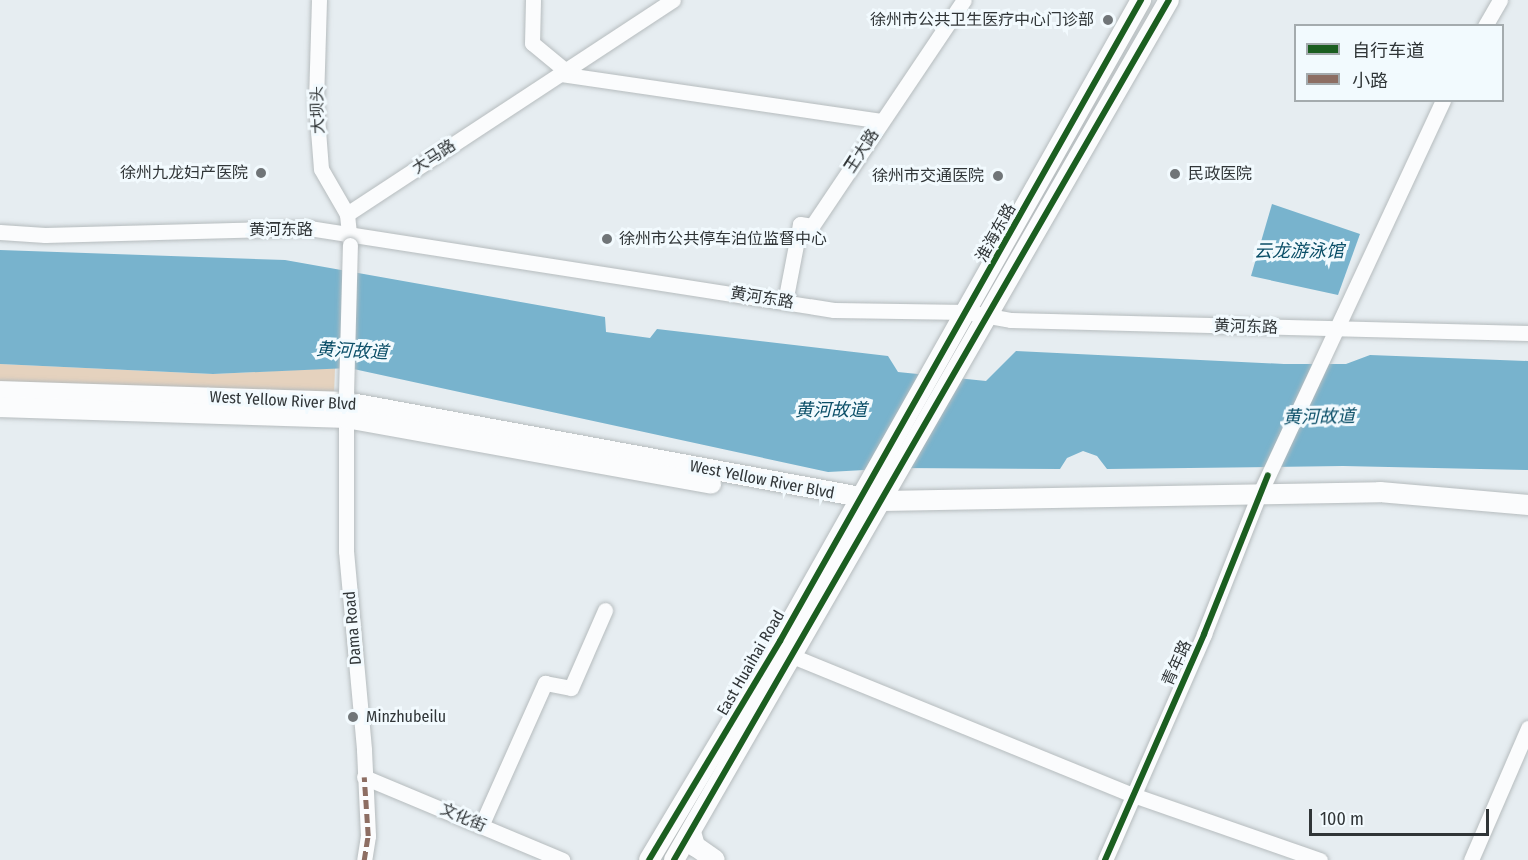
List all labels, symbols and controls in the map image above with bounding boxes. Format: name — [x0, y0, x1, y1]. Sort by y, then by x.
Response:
place label: 徐州市公共卫生医疗中心门诊部 — [870, 10, 1094, 30]
marker: 徐州市公共卫生医疗中心门诊部 — [1099, 11, 1117, 29]
legend — [1294, 24, 1504, 102]
text: 自行车道 — [1352, 40, 1424, 62]
text: 小路 — [1352, 70, 1388, 92]
street label: 大坝头 — [308, 86, 328, 134]
street label: 王大路 — [841, 126, 883, 176]
street label: 大马路 — [409, 136, 459, 178]
place label: 徐州九龙妇产医院 — [120, 163, 248, 183]
marker: 徐州九龙妇产医院 — [252, 164, 270, 182]
place label: 民政医院 — [1188, 164, 1252, 184]
marker: 民政医院 — [1166, 165, 1184, 183]
place label: 徐州市交通医院 — [872, 166, 984, 186]
marker: 徐州市交通医院 — [989, 167, 1007, 185]
street label: 淮海东路 — [972, 200, 1020, 266]
street label: 黄河东路 — [249, 220, 313, 240]
place label: 徐州市公共停车泊位监督中心 — [619, 229, 827, 249]
marker: 徐州市公共停车泊位监督中心 — [600, 232, 614, 246]
water label: 云龙游泳馆 — [1254, 240, 1344, 262]
street label: 黄河东路 — [729, 284, 795, 312]
street label: 黄河东路 — [1214, 316, 1278, 338]
water label: 黄河故道 — [315, 338, 389, 364]
street label: West Yellow River Blvd — [209, 388, 357, 414]
water label: 黄河故道 — [795, 399, 867, 421]
water label: 黄河故道 — [1283, 406, 1355, 428]
street label: West Yellow River Blvd — [688, 457, 836, 503]
street label: Dama Road — [340, 590, 366, 666]
street label: East Huaihai Road — [713, 607, 789, 719]
street label: 青年路 — [1158, 637, 1196, 689]
place label: Minzhubeilu — [366, 707, 446, 727]
marker: Minzhubeilu — [344, 708, 362, 726]
scale bar — [1312, 797, 1492, 835]
street label: 文化街 — [437, 800, 489, 836]
text: 100 m — [1320, 808, 1364, 830]

